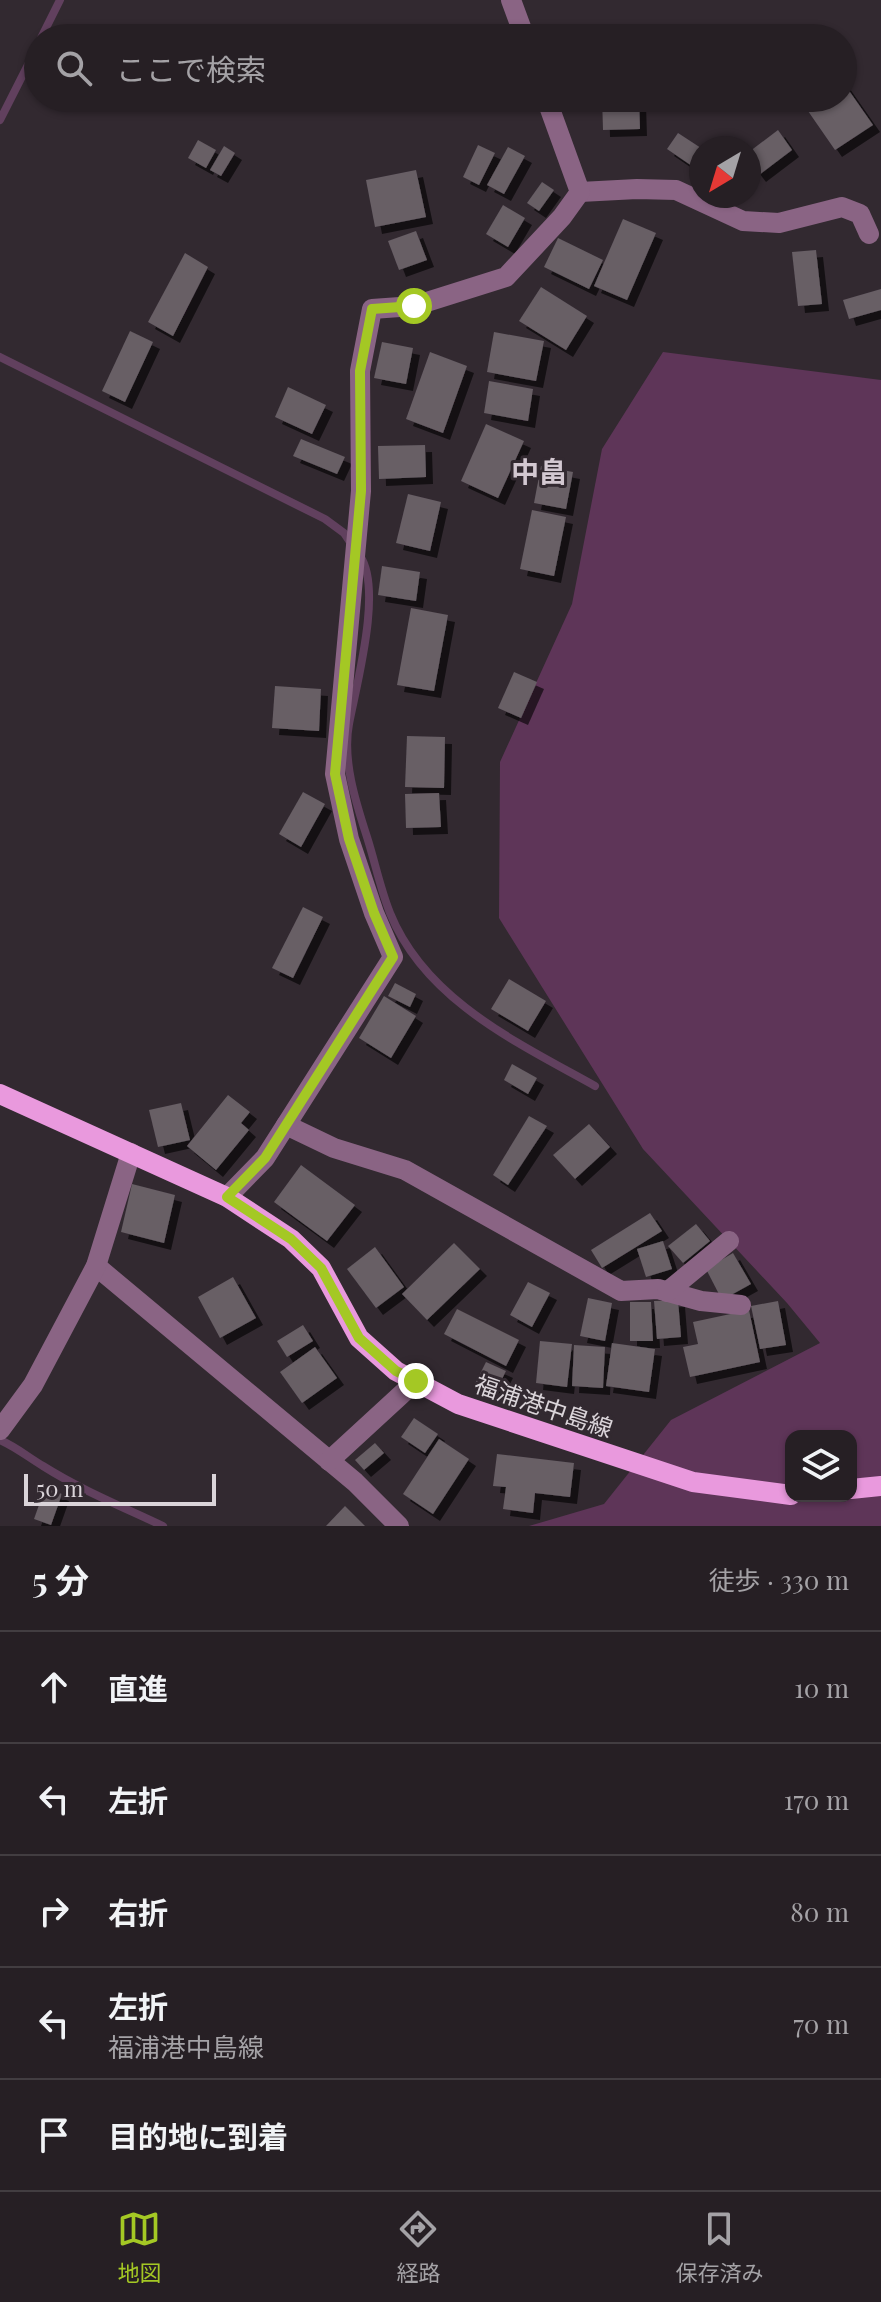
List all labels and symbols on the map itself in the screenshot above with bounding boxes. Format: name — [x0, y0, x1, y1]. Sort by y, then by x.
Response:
north arrow — [689, 136, 761, 208]
route start — [396, 288, 432, 324]
district label: 中畠 — [511, 452, 567, 489]
route end — [398, 1363, 434, 1399]
street label: 福浦港中島線 — [471, 1366, 617, 1444]
scale bar — [24, 1470, 216, 1506]

